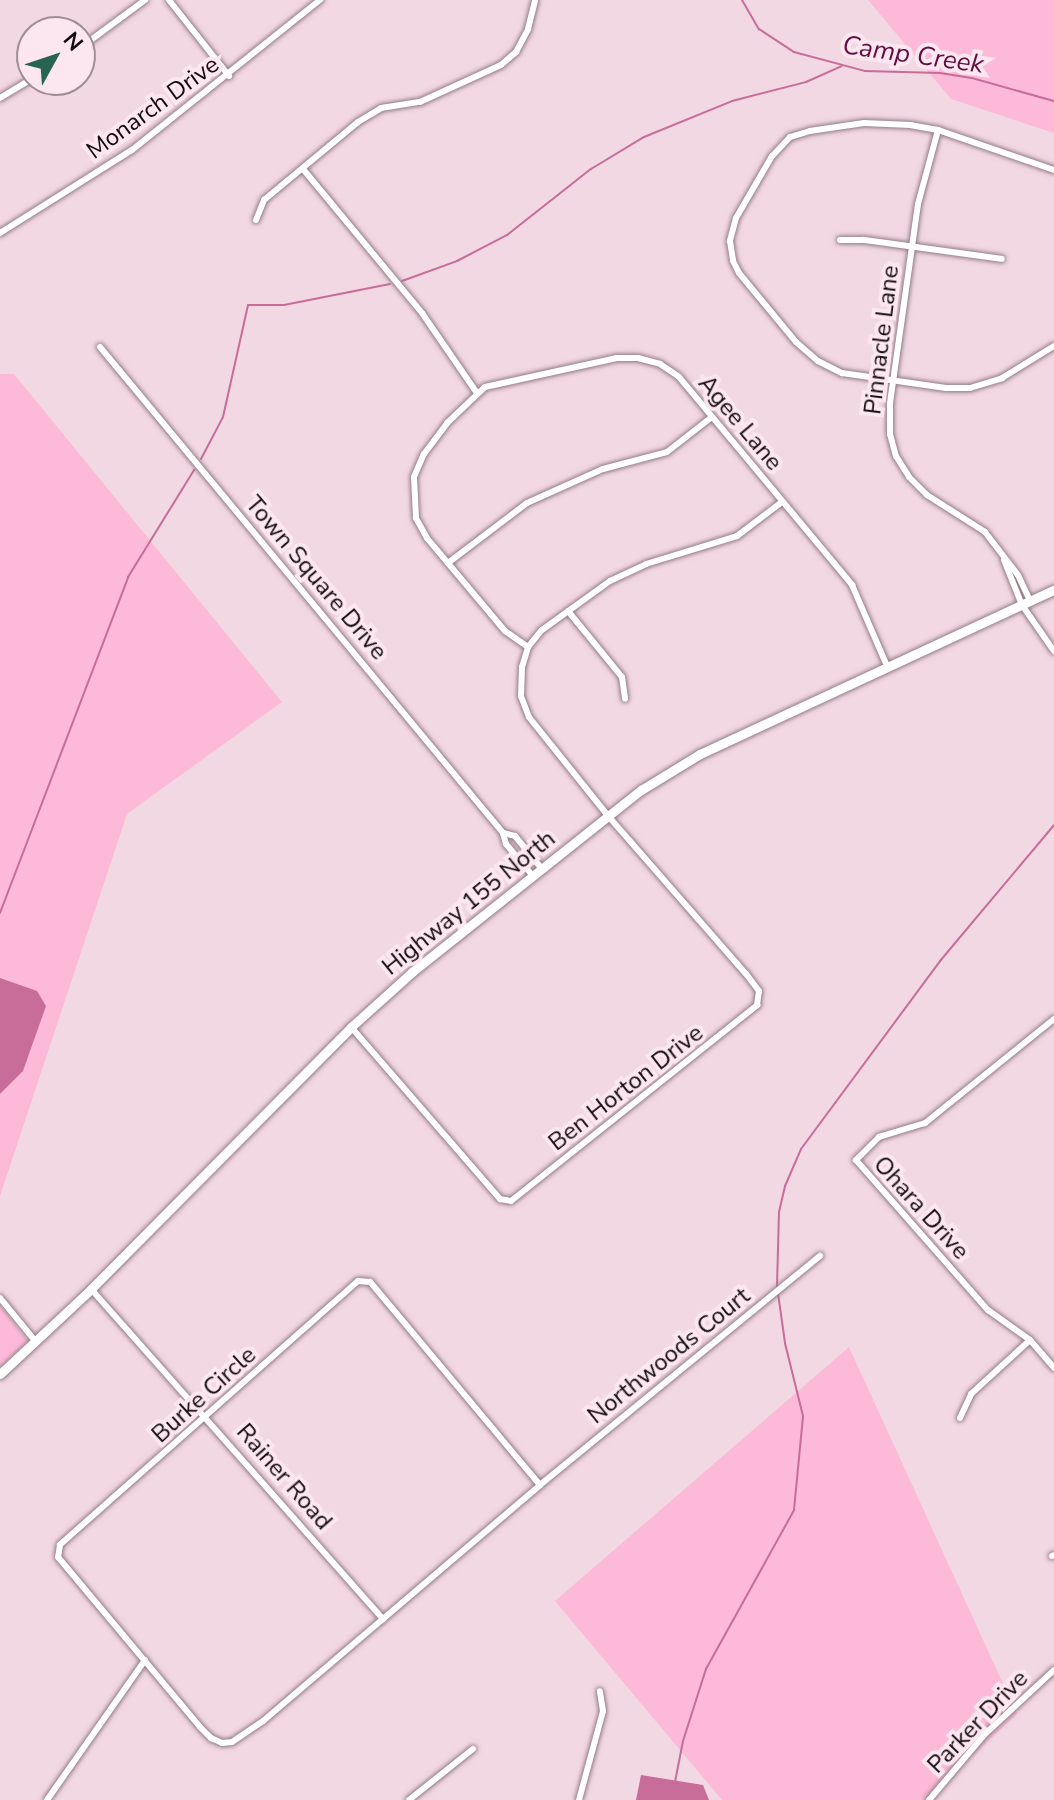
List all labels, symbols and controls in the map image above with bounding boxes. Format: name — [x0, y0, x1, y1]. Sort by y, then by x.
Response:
north arrow — [16, 16, 96, 96]
text: N — [56, 26, 90, 58]
water label: Camp Creek — [840, 30, 986, 80]
street label: Monarch Drive — [81, 50, 225, 166]
street label: Pinnacle Lane — [859, 264, 905, 416]
street label: Agee Lane — [692, 370, 788, 476]
street label: Town Square Drive — [239, 490, 393, 666]
street label: Highway 155 North — [377, 824, 561, 982]
street label: Ben Horton Drive — [543, 1019, 709, 1157]
street label: Ohara Drive — [867, 1150, 975, 1266]
street label: Northwoods Court — [582, 1282, 756, 1430]
street label: Burke Circle — [146, 1341, 262, 1449]
street label: Rainer Road — [230, 1418, 338, 1536]
street label: Parker Drive — [922, 1664, 1034, 1780]

